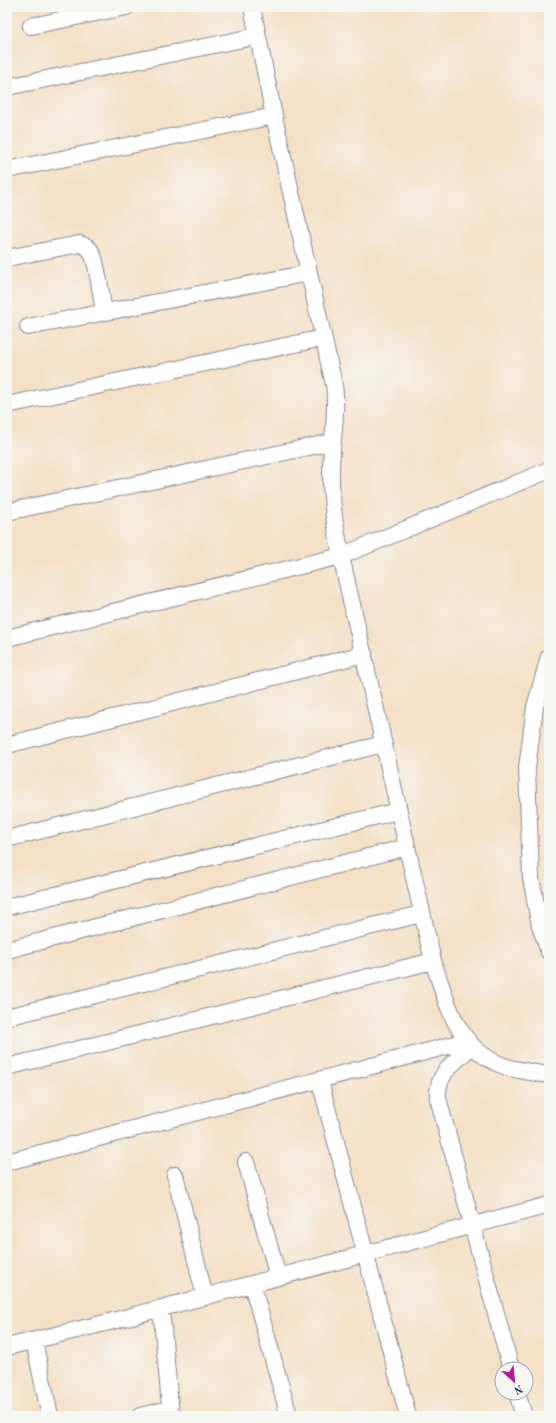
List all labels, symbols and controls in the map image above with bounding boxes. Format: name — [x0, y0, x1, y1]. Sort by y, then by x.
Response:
north arrow — [494, 1361, 534, 1401]
text: N — [511, 1382, 524, 1396]

